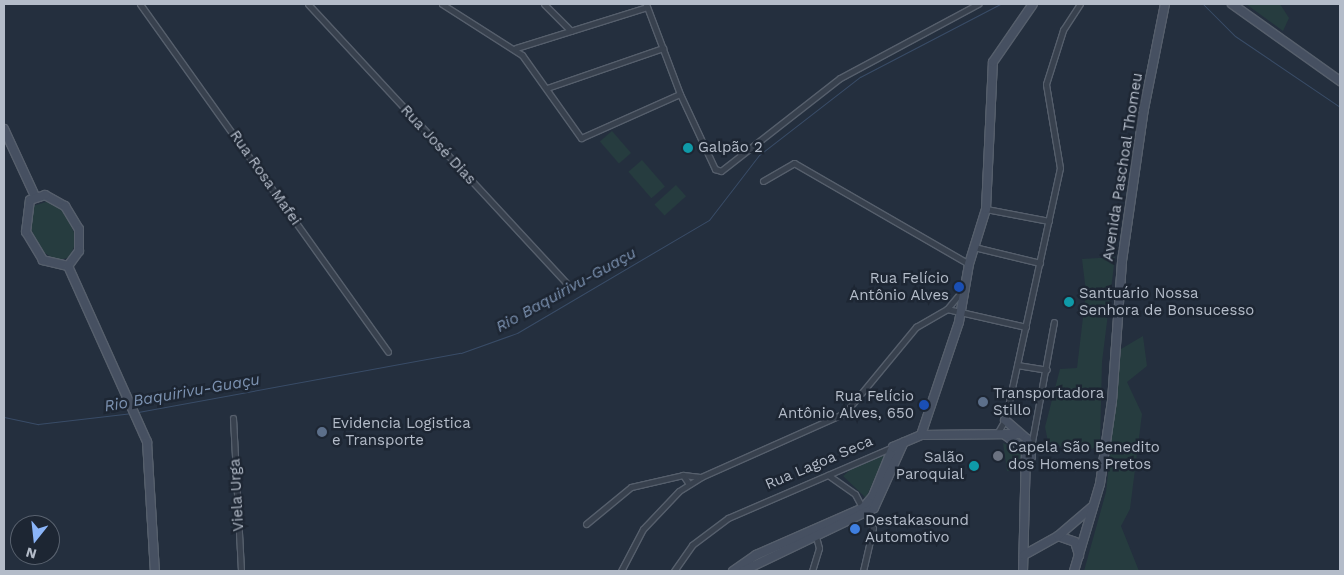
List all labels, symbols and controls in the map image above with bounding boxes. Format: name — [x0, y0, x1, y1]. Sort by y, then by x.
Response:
street label: Avenida Paschoal Thomeu — [1099, 71, 1147, 263]
street label: Rua José Dias — [396, 101, 480, 189]
street label: Rua Rosa Mafei — [225, 127, 305, 229]
place label: Galpão 2 — [698, 139, 763, 157]
marker: Galpão 2 — [682, 142, 694, 154]
water label: Rio Baquirivu-Guaçu — [492, 243, 640, 337]
place label: Rua Felício Antônio Alves — [849, 269, 949, 304]
marker: Rua Felício Antônio Alves — [953, 281, 965, 293]
place label: Santuário Nossa Senhora de Bonsucesso — [1079, 284, 1255, 319]
marker: Santuário Nossa Senhora de Bonsucesso — [1063, 296, 1075, 308]
water label: Rio Baquirivu-Guaçu — [103, 370, 261, 416]
place label: Transportadora Stillo — [993, 384, 1104, 419]
place label: Rua Felício Antônio Alves, 650 — [777, 387, 914, 422]
marker: Transportadora Stillo — [977, 396, 989, 408]
marker: Rua Felício Antônio Alves, 650 — [918, 399, 930, 411]
place label: Evidencia Logistica e Transporte — [332, 414, 471, 449]
marker: Evidencia Logistica e Transporte — [316, 426, 328, 438]
street label: Rua Lagoa Seca — [762, 432, 876, 494]
place label: Capela São Benedito dos Homens Pretos — [1008, 438, 1160, 473]
place label: Salão Paroquial — [896, 448, 964, 483]
marker: Capela São Benedito dos Homens Pretos — [992, 450, 1004, 462]
street label: Viela Urga — [226, 458, 248, 532]
marker: Salão Paroquial — [968, 460, 980, 472]
place label: Destakasound Automotivo — [865, 511, 969, 546]
north arrow — [10, 515, 60, 565]
marker: Destakasound Automotivo — [849, 523, 861, 535]
text: N — [24, 544, 38, 563]

